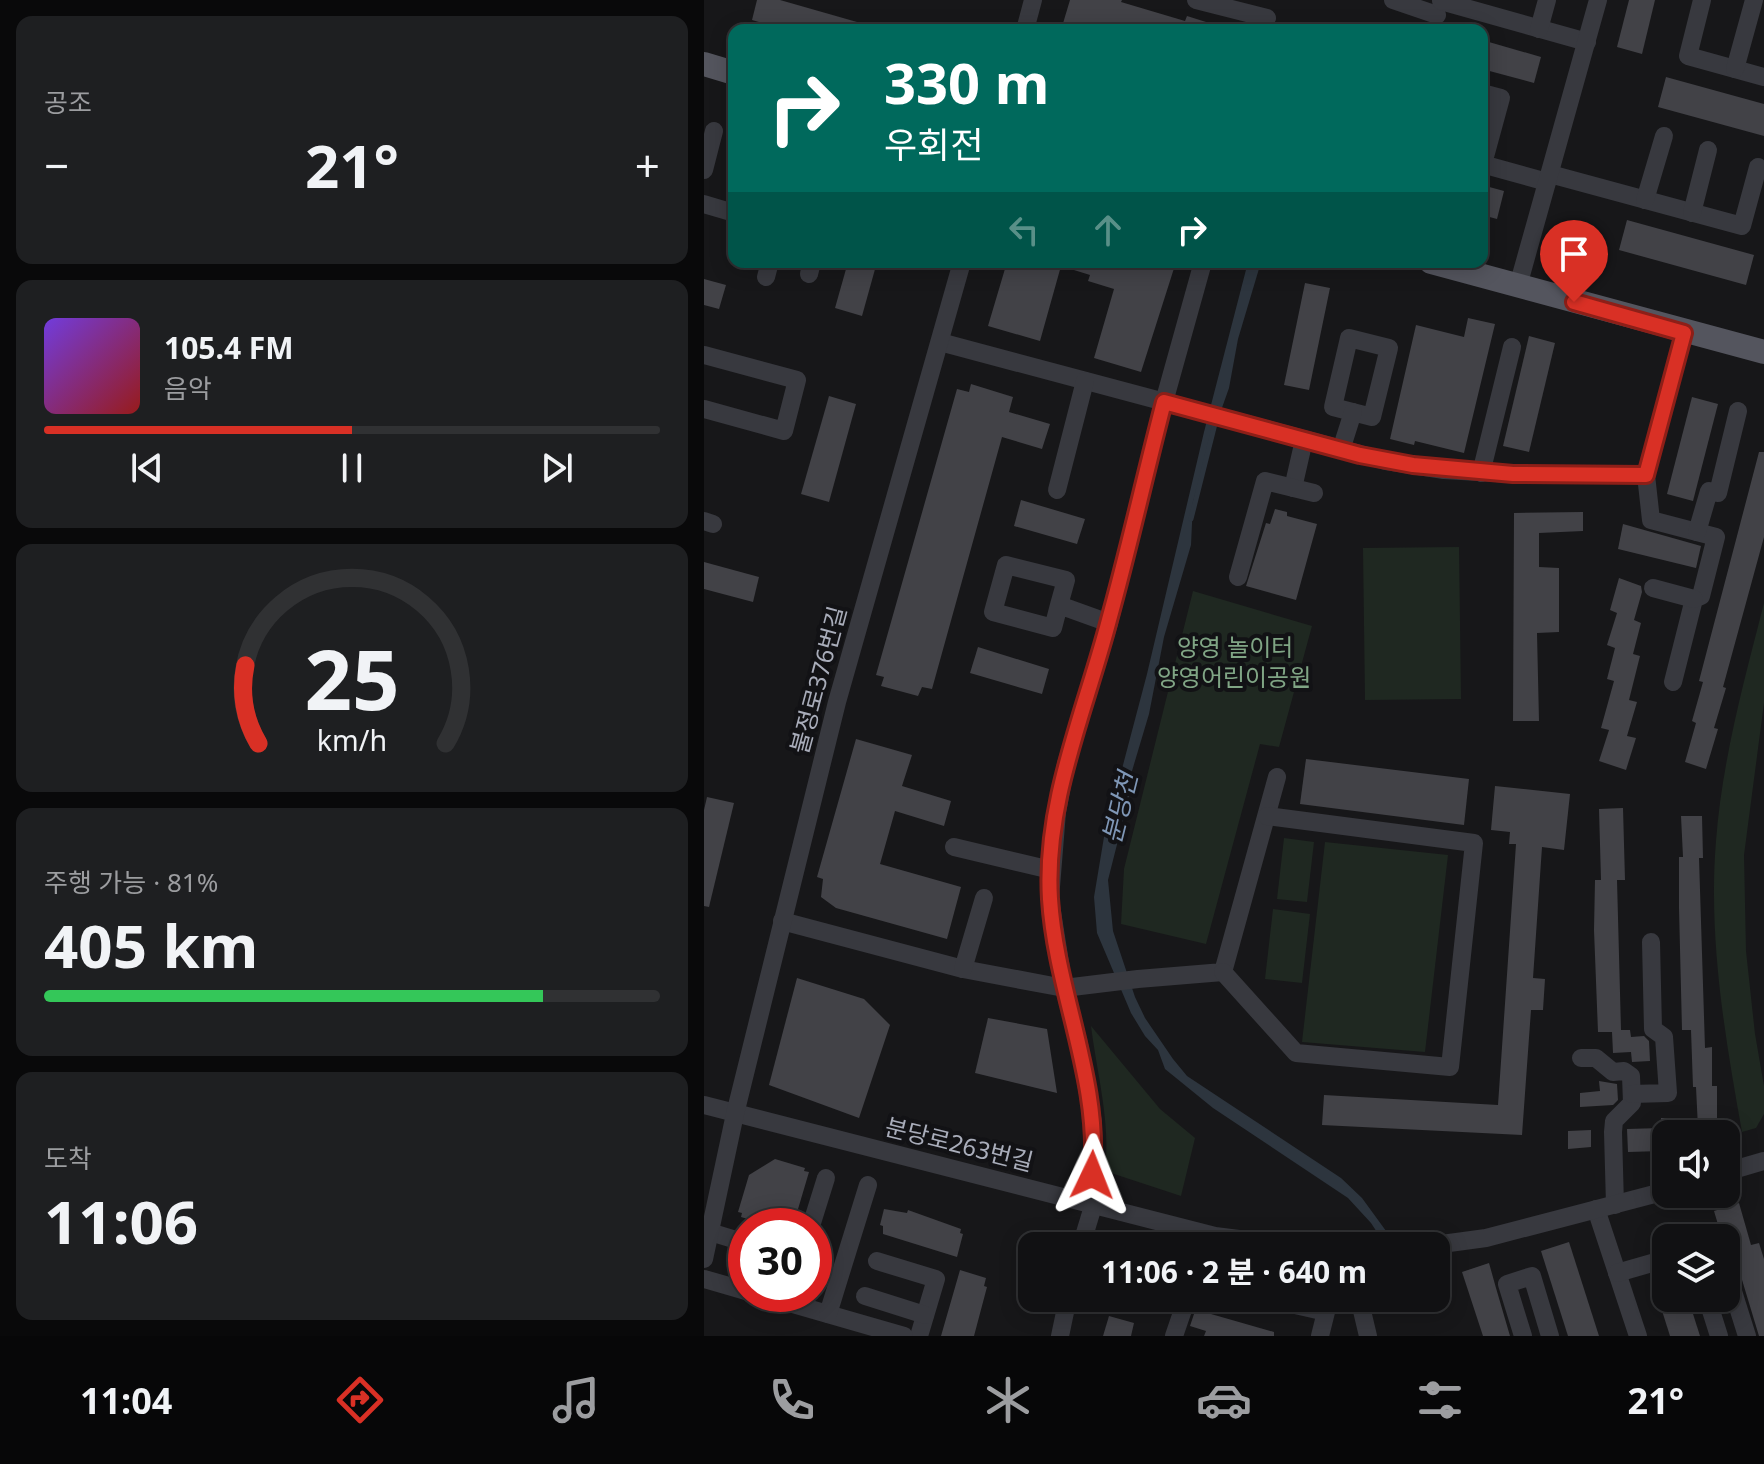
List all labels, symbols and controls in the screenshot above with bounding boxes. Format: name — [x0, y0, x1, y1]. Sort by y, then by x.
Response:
text: 330 m — [884, 44, 1049, 120]
icon: right — [752, 56, 856, 160]
text: 공조 — [44, 84, 92, 120]
text: 우회전 — [884, 120, 983, 169]
text: 21° — [305, 124, 399, 206]
text: − — [44, 135, 69, 195]
text: + — [635, 135, 660, 195]
icon: left — [1002, 208, 1046, 252]
icon: ahead — [1086, 208, 1130, 252]
icon: right — [1170, 208, 1214, 252]
pin — [1540, 220, 1608, 302]
icon: arrive — [1552, 232, 1596, 276]
text: 105.4 FM — [164, 327, 294, 368]
text: 음악 — [164, 370, 212, 406]
icon: previous — [125, 446, 169, 490]
icon: pause — [330, 446, 374, 490]
icon: next — [535, 446, 579, 490]
street label: 불정로376번길 — [782, 602, 853, 757]
text: 25 — [304, 621, 400, 734]
park label: 양영 놀이터 — [1177, 630, 1293, 663]
park label: 양영어린이공원 — [1157, 660, 1311, 693]
text: km/h — [317, 720, 387, 759]
water label: 분당천 — [1093, 766, 1146, 847]
text: 주행 가능 · 81% — [44, 864, 218, 900]
text: 405 km — [44, 904, 258, 986]
street label: 분당로263번길 — [882, 1109, 1037, 1178]
map controls — [1652, 1120, 1740, 1312]
button: sound — [1652, 1120, 1740, 1208]
position arrow — [1050, 1133, 1134, 1217]
text: 도착 — [44, 1140, 92, 1176]
text: 11:06 — [44, 1180, 198, 1262]
speed limit sign: 30 — [728, 1208, 832, 1312]
button: layers — [1652, 1224, 1740, 1312]
text: 11:06 · 2 분 · 640 m — [1101, 1251, 1367, 1292]
icon: directions — [332, 1372, 388, 1428]
icon: music — [548, 1372, 604, 1428]
icon: phone — [764, 1372, 820, 1428]
icon: climate — [980, 1372, 1036, 1428]
icon: car — [1196, 1372, 1252, 1428]
icon: filters — [1412, 1372, 1468, 1428]
text: 11:04 — [80, 1376, 172, 1425]
text: 21° — [1628, 1376, 1684, 1425]

